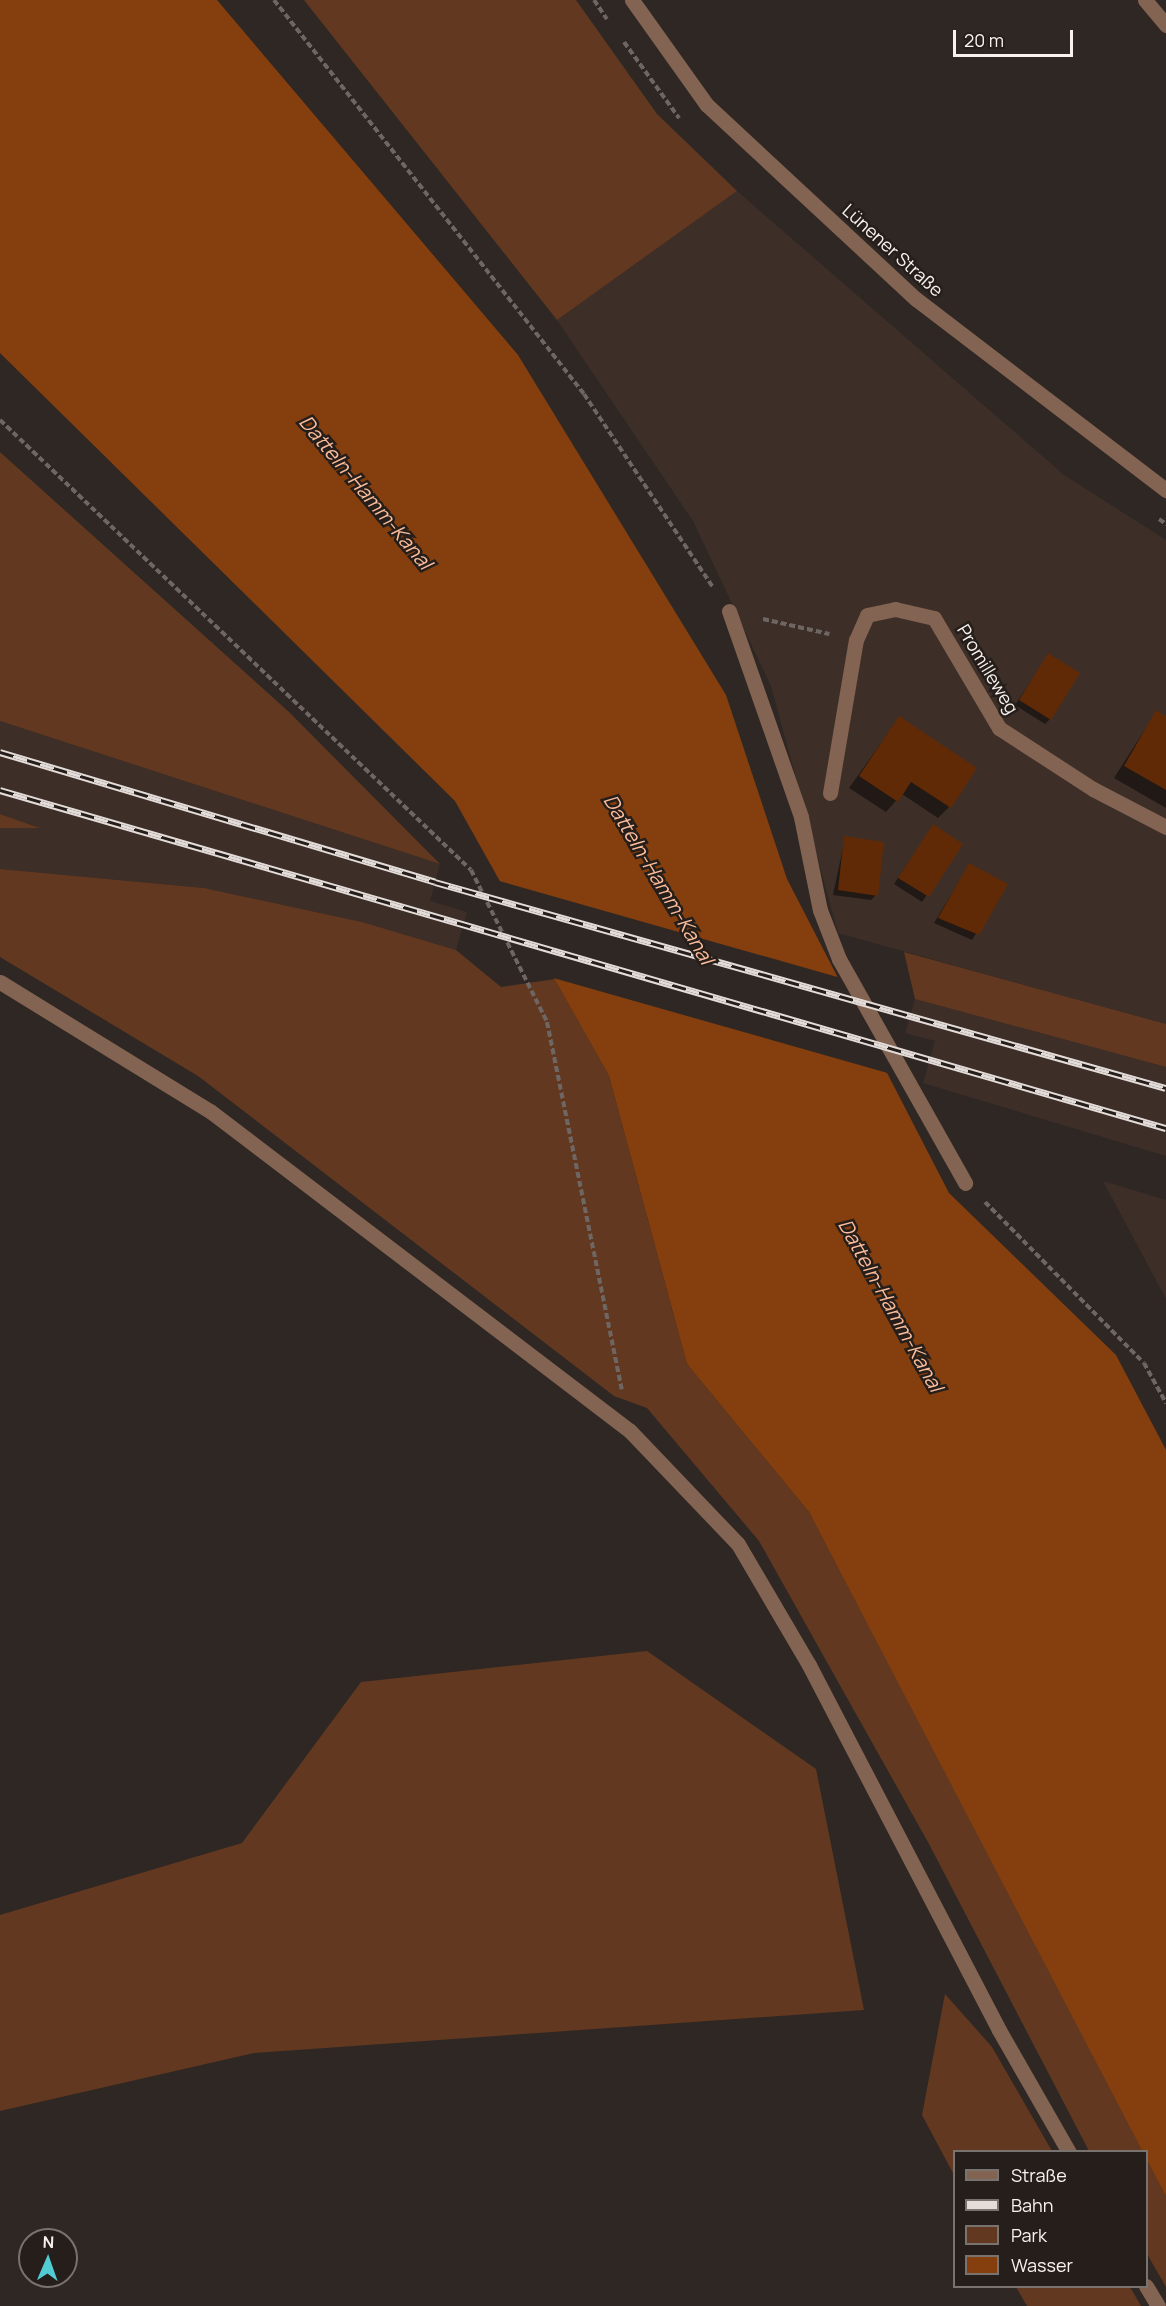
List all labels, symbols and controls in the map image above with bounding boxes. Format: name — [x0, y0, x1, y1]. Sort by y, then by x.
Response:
scale bar — [956, 18, 1076, 56]
text: 20 m — [964, 28, 1004, 52]
street label: Lünener Straße — [838, 199, 948, 301]
water label: Datteln-Hamm-Kanal — [295, 410, 437, 574]
street label: Promilleweg — [953, 620, 1023, 718]
water label: Datteln-Hamm-Kanal — [599, 790, 719, 968]
water label: Datteln-Hamm-Kanal — [834, 1214, 948, 1396]
legend — [953, 2150, 1148, 2288]
text: Straße — [1011, 2163, 1067, 2187]
text: Bahn — [1011, 2193, 1053, 2217]
text: Park — [1011, 2223, 1047, 2247]
north arrow — [18, 2228, 78, 2288]
text: N — [42, 2231, 55, 2253]
text: Wasser — [1011, 2253, 1073, 2277]

